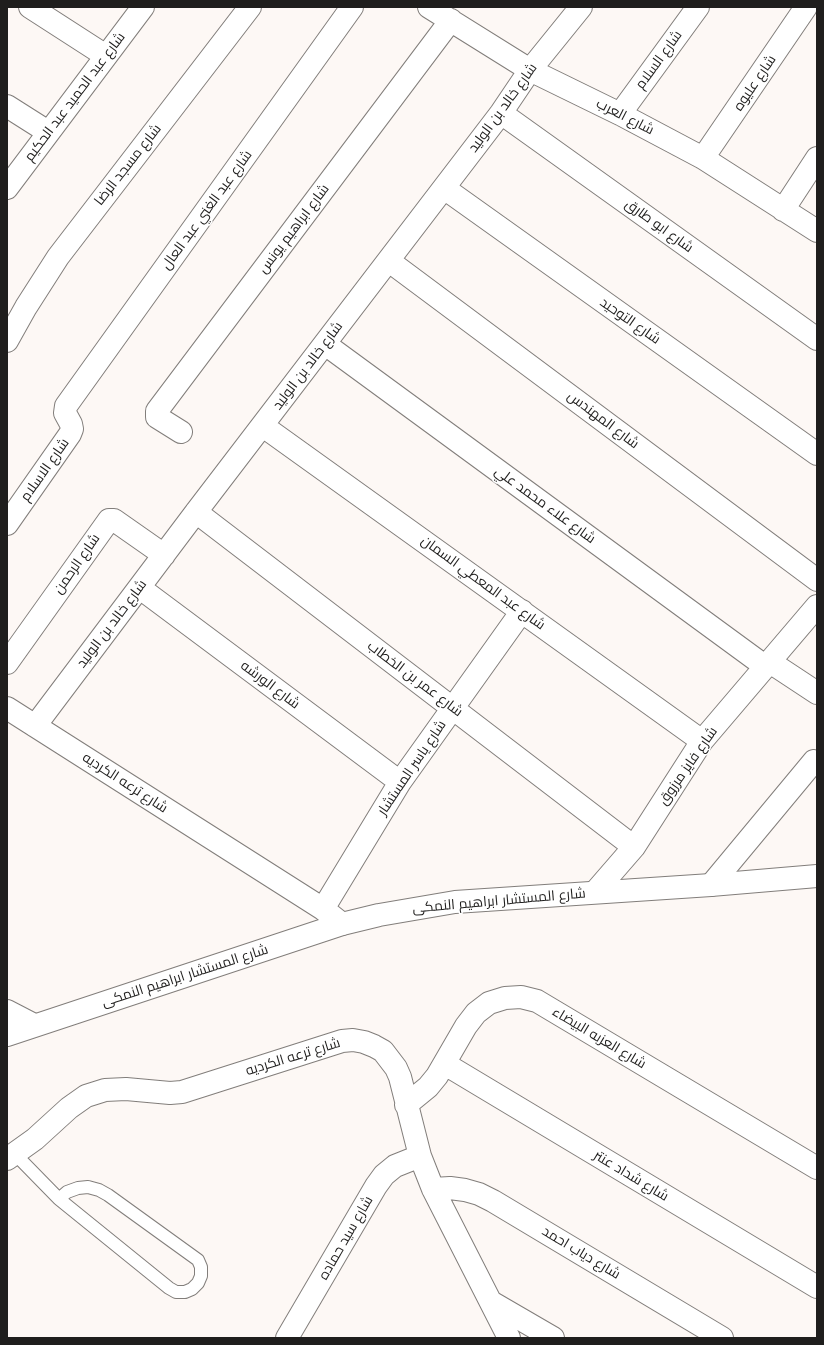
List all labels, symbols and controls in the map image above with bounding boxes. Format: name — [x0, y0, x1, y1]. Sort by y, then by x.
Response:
street label: شارع السلام — [632, 27, 686, 93]
street label: شارع عبد الحميد عبد الحكيم — [21, 29, 129, 165]
street label: شارع عليوه — [730, 52, 780, 114]
street label: شارع خالد بن الوليد — [465, 60, 541, 156]
street label: شارع العرب — [593, 95, 657, 139]
street label: شارع مسجد الرضا — [91, 121, 165, 209]
street label: شارع عبد الغني عبد العال — [158, 147, 256, 273]
street label: شارع ابراهيم يونس — [255, 181, 333, 277]
street label: شارع ابو طارق — [622, 196, 696, 256]
street label: شارع التوحيد — [597, 294, 663, 348]
street label: شارع خالد بن الوليد — [269, 319, 347, 413]
street label: شارع المهندس — [564, 388, 642, 452]
street label: شارع الاسلام — [17, 435, 73, 505]
street label: شارع علاء محمد علي — [491, 463, 599, 547]
street label: شارع الرحمن — [50, 531, 104, 597]
street label: شارع عبد المعطي السمان — [418, 532, 548, 634]
street label: شارع خالد بن الوليد — [73, 577, 151, 671]
street label: شارع عمر بن الخطاب — [364, 638, 466, 720]
street label: شارع الورشه — [237, 657, 303, 713]
street label: شارع ياسر المستشار — [374, 717, 450, 819]
street label: شارع فايز مرزوق — [655, 724, 721, 808]
street label: شارع ترعه الكرديه — [79, 749, 171, 817]
street label: شارع المستشار ابراهيم النمكى — [412, 885, 586, 917]
street label: شارع المستشار ابراهيم النمكى — [100, 941, 270, 1011]
street label: شارع العزبه البيضاء — [549, 1003, 649, 1073]
street label: شارع ترعه الكرديه — [244, 1035, 342, 1079]
street label: شارع شداد عنتر — [590, 1147, 672, 1205]
street label: شارع سيد حماده — [315, 1193, 377, 1283]
street label: شارع دياب احمد — [539, 1223, 623, 1283]

